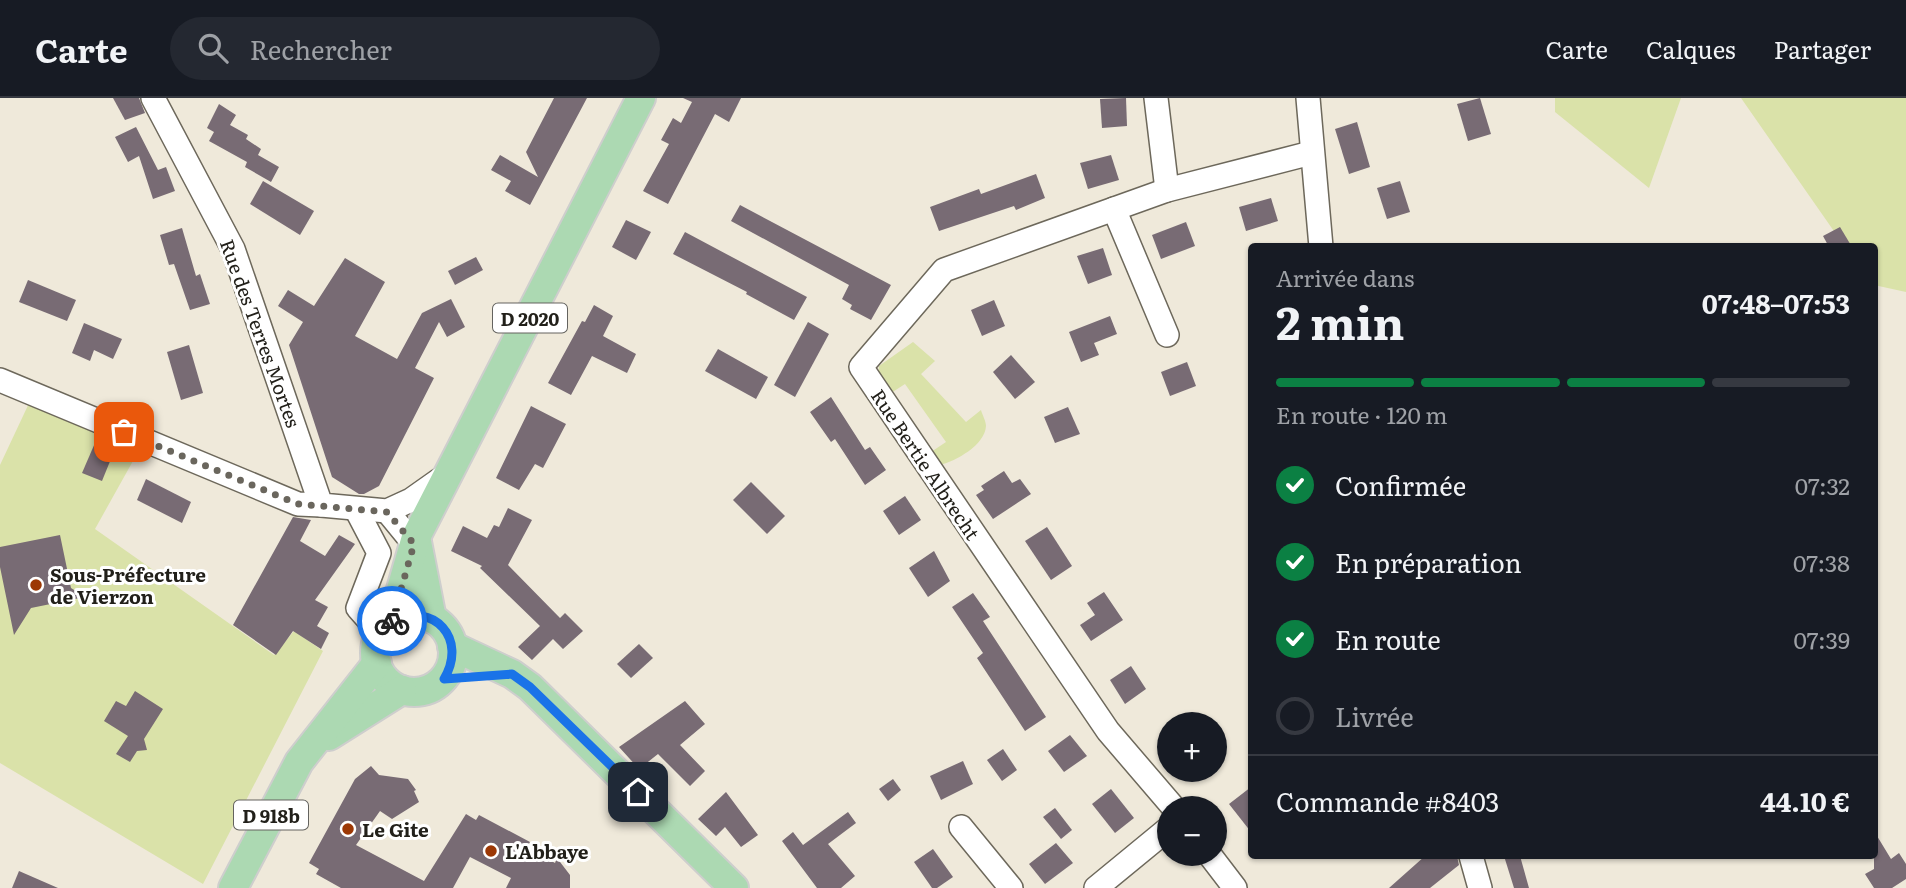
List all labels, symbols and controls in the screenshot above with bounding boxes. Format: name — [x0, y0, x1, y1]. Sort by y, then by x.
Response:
search box — [170, 17, 660, 80]
text: Carte — [35, 24, 128, 73]
icon: search — [194, 29, 232, 67]
text: Rechercher — [250, 29, 392, 68]
text: Carte — [1545, 31, 1608, 66]
text: Calques — [1646, 31, 1736, 66]
text: Partager — [1774, 31, 1871, 66]
street label: Rue des Terres Mortes — [214, 235, 308, 431]
text: Arrivée dans — [1276, 260, 1414, 294]
text: 07:48–07:53 — [1702, 283, 1850, 322]
text: 2 min — [1276, 286, 1405, 354]
road number: D 2020 — [493, 303, 567, 332]
street label: Rue Bertie Albrecht — [865, 383, 987, 545]
text: En route · 120 m — [1276, 397, 1448, 431]
pin — [94, 402, 154, 462]
icon: bag — [105, 413, 143, 451]
text: Confirmée — [1335, 465, 1466, 504]
icon: check — [1276, 466, 1314, 504]
text: 07:32 — [1795, 468, 1850, 502]
text: En préparation — [1335, 542, 1522, 581]
icon: check — [1276, 543, 1314, 581]
text: 07:38 — [1793, 545, 1850, 579]
place label: Sous-Préfecture de Vierzon — [50, 560, 206, 610]
marker: Sous-Préfecture de Vierzon — [28, 577, 44, 593]
courier — [357, 586, 427, 656]
icon: bike — [373, 602, 411, 640]
text: En route — [1335, 619, 1441, 658]
icon: check — [1276, 620, 1314, 658]
text: 07:39 — [1794, 622, 1850, 656]
text: Livrée — [1335, 696, 1414, 735]
map controls — [1157, 712, 1227, 866]
button: + — [1157, 712, 1227, 782]
pin — [608, 762, 668, 822]
icon: home — [619, 773, 657, 811]
text: Commande #8403 — [1276, 781, 1499, 820]
text: 44.10 € — [1760, 781, 1850, 820]
button: − — [1157, 796, 1227, 866]
road number: D 918b — [234, 800, 308, 830]
place label: Le Gite — [362, 815, 429, 843]
marker: Le Gite — [340, 821, 356, 837]
place label: L'Abbaye — [505, 837, 589, 865]
marker: L'Abbaye — [483, 843, 499, 859]

